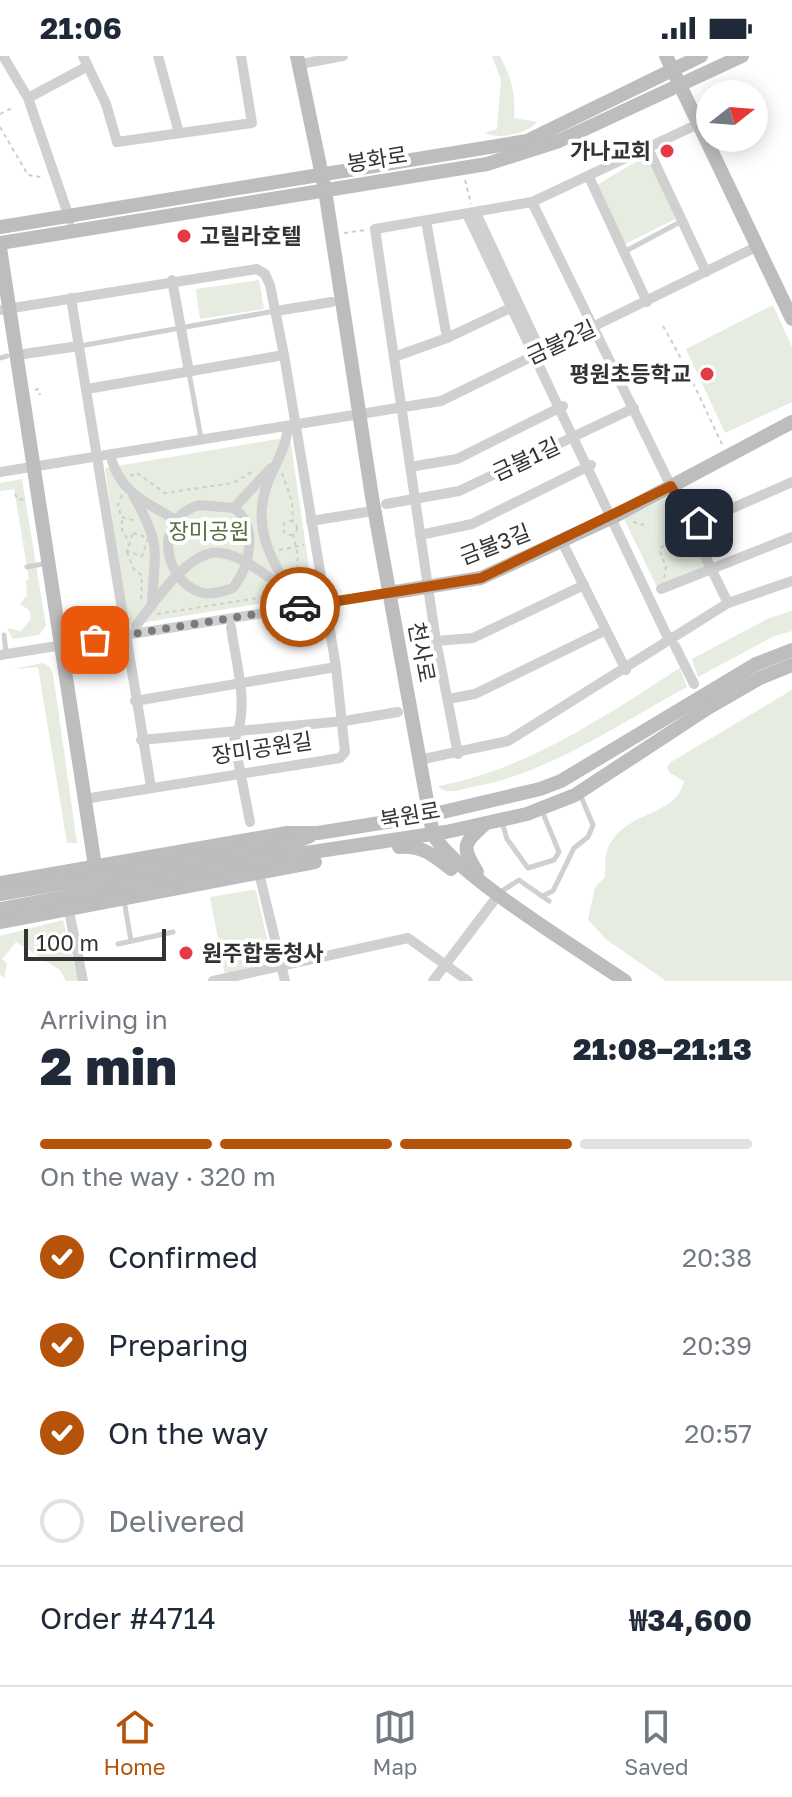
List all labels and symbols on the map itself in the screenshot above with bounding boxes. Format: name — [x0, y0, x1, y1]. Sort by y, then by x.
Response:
north arrow — [696, 80, 768, 152]
place label: 가나교회 — [570, 137, 651, 164]
street label: 봉화로 — [345, 140, 409, 177]
marker: 가나교회 — [658, 142, 676, 160]
place label: 고릴라호텔 — [200, 222, 301, 249]
marker: 고릴라호텔 — [175, 227, 193, 245]
street label: 금불2길 — [522, 314, 600, 369]
place label: 평원초등학교 — [570, 360, 691, 387]
marker: 평원초등학교 — [698, 365, 716, 383]
street label: 금불1길 — [488, 431, 564, 486]
pin — [665, 489, 733, 557]
park label: 장미공원 — [169, 517, 249, 544]
street label: 금불3길 — [456, 518, 534, 569]
courier — [260, 567, 340, 647]
pin — [61, 606, 129, 674]
street label: 천사로 — [403, 620, 442, 684]
street label: 장미공원길 — [210, 726, 314, 769]
street label: 북원로 — [378, 796, 442, 833]
scale bar — [24, 925, 166, 961]
place label: 원주합동청사 — [202, 939, 323, 966]
marker: 원주합동청사 — [177, 944, 195, 962]

